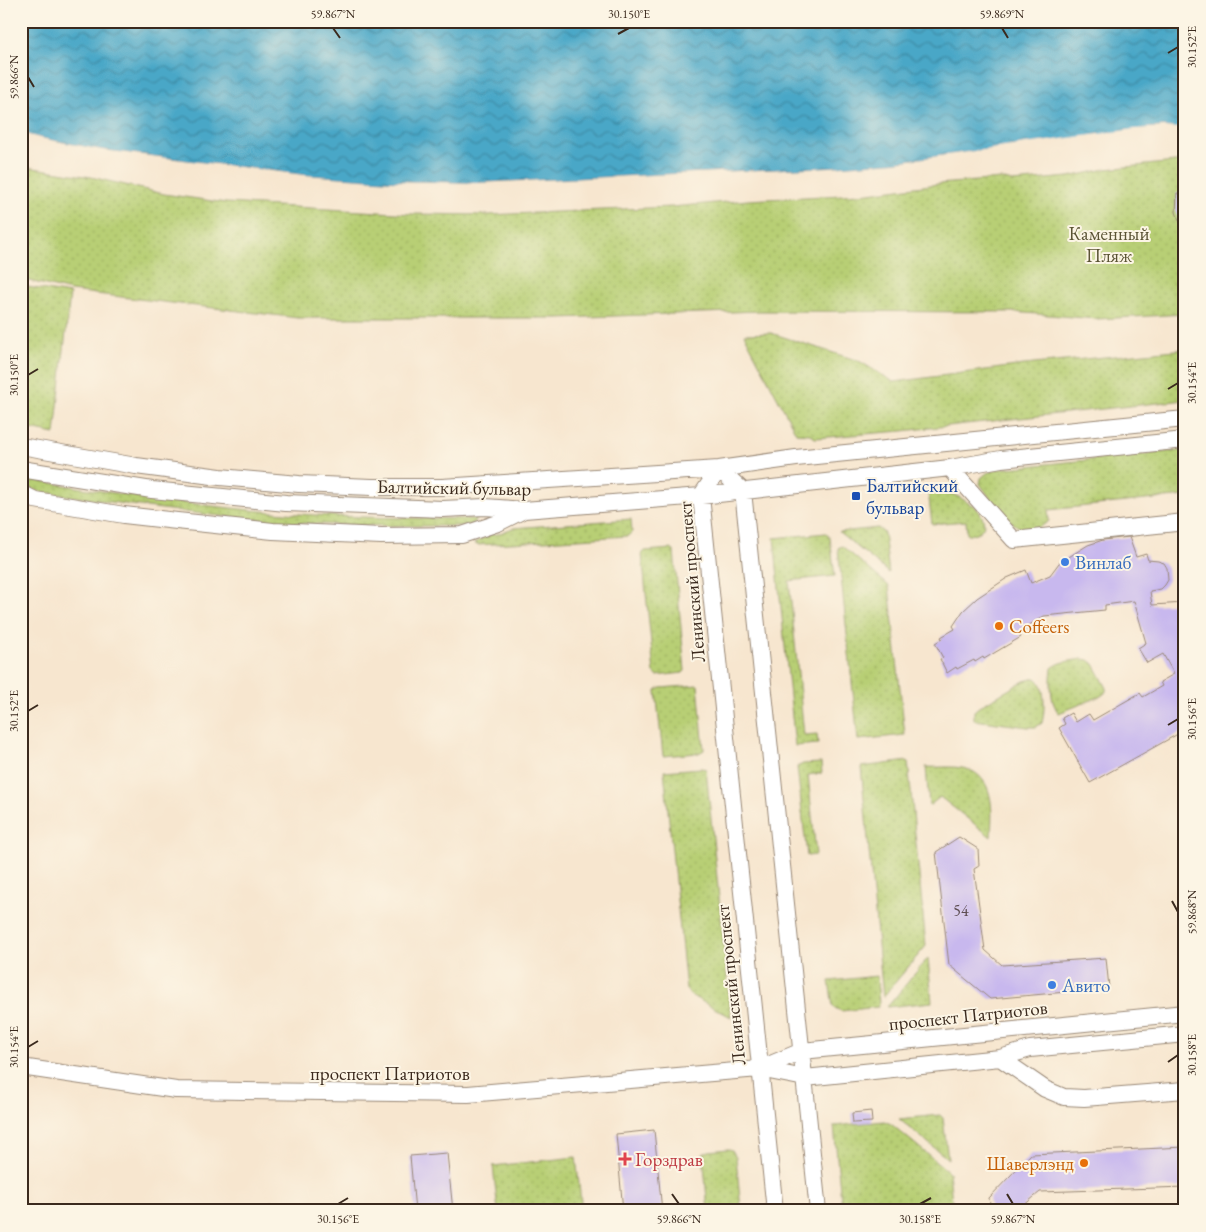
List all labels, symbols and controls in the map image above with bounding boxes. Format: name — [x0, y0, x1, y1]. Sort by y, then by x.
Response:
text: 59.867°N — [311, 6, 356, 22]
text: 30.150°E — [608, 6, 650, 22]
text: 59.869°N — [980, 6, 1025, 22]
text: 30.152°E — [1184, 26, 1200, 68]
text: 59.866°N — [6, 54, 22, 99]
park label: Каменный Пляж — [1069, 221, 1149, 268]
text: 30.150°E — [6, 354, 22, 396]
text: 30.154°E — [1184, 362, 1200, 404]
place label: Балтийский бульвар — [866, 473, 958, 520]
street label: Балтийский бульвар — [377, 474, 532, 501]
marker: Балтийский бульвар — [850, 490, 862, 502]
street label: Ленинский проспект — [672, 500, 711, 663]
place label: Винлаб — [1075, 550, 1132, 575]
marker: Винлаб — [1059, 556, 1071, 568]
place label: Coffeers — [1009, 614, 1069, 639]
marker: Coffeers — [993, 620, 1005, 632]
text: 30.152°E — [6, 690, 22, 732]
text: 30.156°E — [1184, 698, 1200, 740]
text: 59.868°N — [1184, 889, 1200, 934]
house number: 54 — [953, 900, 969, 921]
street label: Ленинский проспект — [710, 903, 751, 1066]
place label: Авито — [1061, 973, 1110, 998]
marker: Авито — [1046, 979, 1058, 991]
street label: проспект Патриотов — [887, 995, 1049, 1036]
text: 30.154°E — [6, 1026, 22, 1068]
text: 30.158°E — [1184, 1034, 1200, 1076]
street label: проспект Патриотов — [310, 1061, 470, 1086]
place label: Горздрав — [635, 1147, 703, 1172]
place label: Шаверлэнд — [986, 1151, 1074, 1176]
marker: Горздрав — [619, 1153, 631, 1165]
marker: Шаверлэнд — [1078, 1157, 1090, 1169]
text: 30.156°E — [317, 1211, 359, 1227]
text: 59.866°N — [657, 1211, 702, 1227]
text: 30.158°E — [899, 1211, 941, 1227]
text: 59.867°N — [991, 1211, 1036, 1227]

